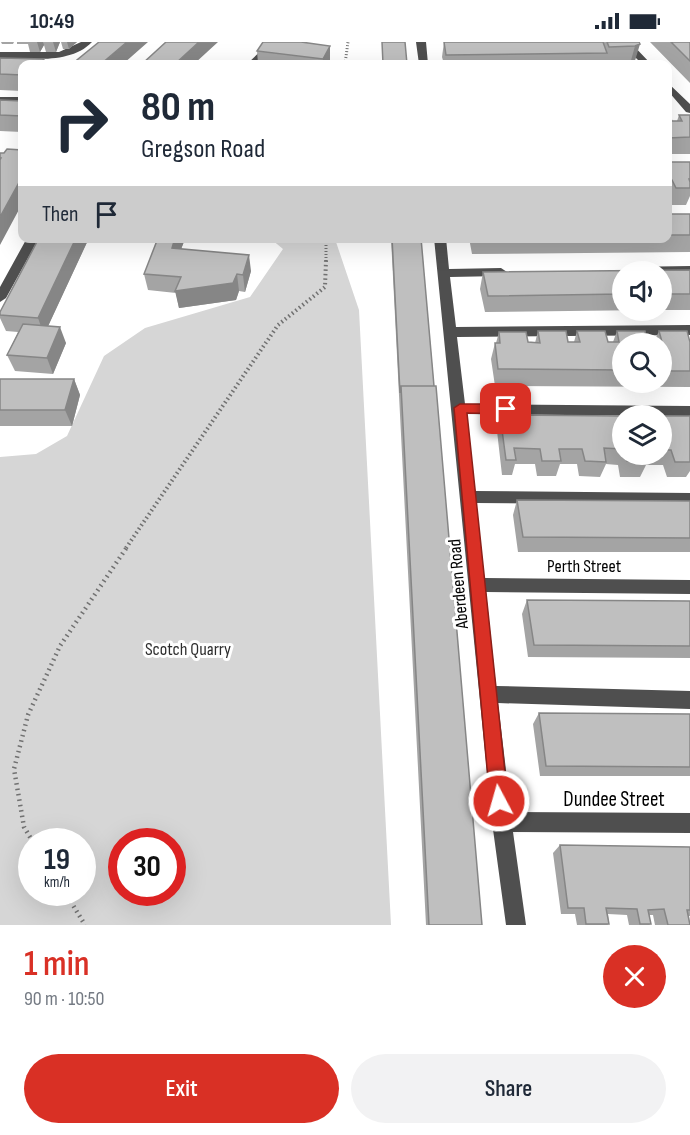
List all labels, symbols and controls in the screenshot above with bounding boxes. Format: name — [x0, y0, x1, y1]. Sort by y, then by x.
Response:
text: 10:49 — [30, 8, 74, 35]
text: 80 m — [141, 82, 215, 133]
icon: right — [42, 84, 120, 162]
text: Gregson Road — [141, 133, 265, 165]
icon: arrive — [90, 198, 123, 231]
text: Then — [42, 201, 78, 228]
map controls — [612, 261, 672, 465]
button: sound — [612, 261, 672, 321]
button: search — [612, 333, 672, 393]
pin — [480, 383, 531, 434]
icon: arrive — [489, 392, 522, 425]
button: layers — [612, 405, 672, 465]
street label: Aberdeen Road — [444, 538, 473, 631]
street label: Perth Street — [547, 556, 622, 577]
park label: Scotch Quarry — [145, 639, 231, 660]
position arrow — [467, 769, 531, 833]
street label: Dundee Street — [563, 787, 665, 812]
speed limit sign: 30 — [108, 828, 186, 906]
text: 19 — [44, 842, 70, 878]
text: km/h — [44, 873, 70, 892]
text: 1 min — [24, 943, 89, 986]
button: close — [603, 945, 666, 1008]
text: 90 m · 10:50 — [24, 987, 105, 1011]
button: Exit — [24, 1054, 339, 1123]
button: Share — [351, 1054, 666, 1123]

